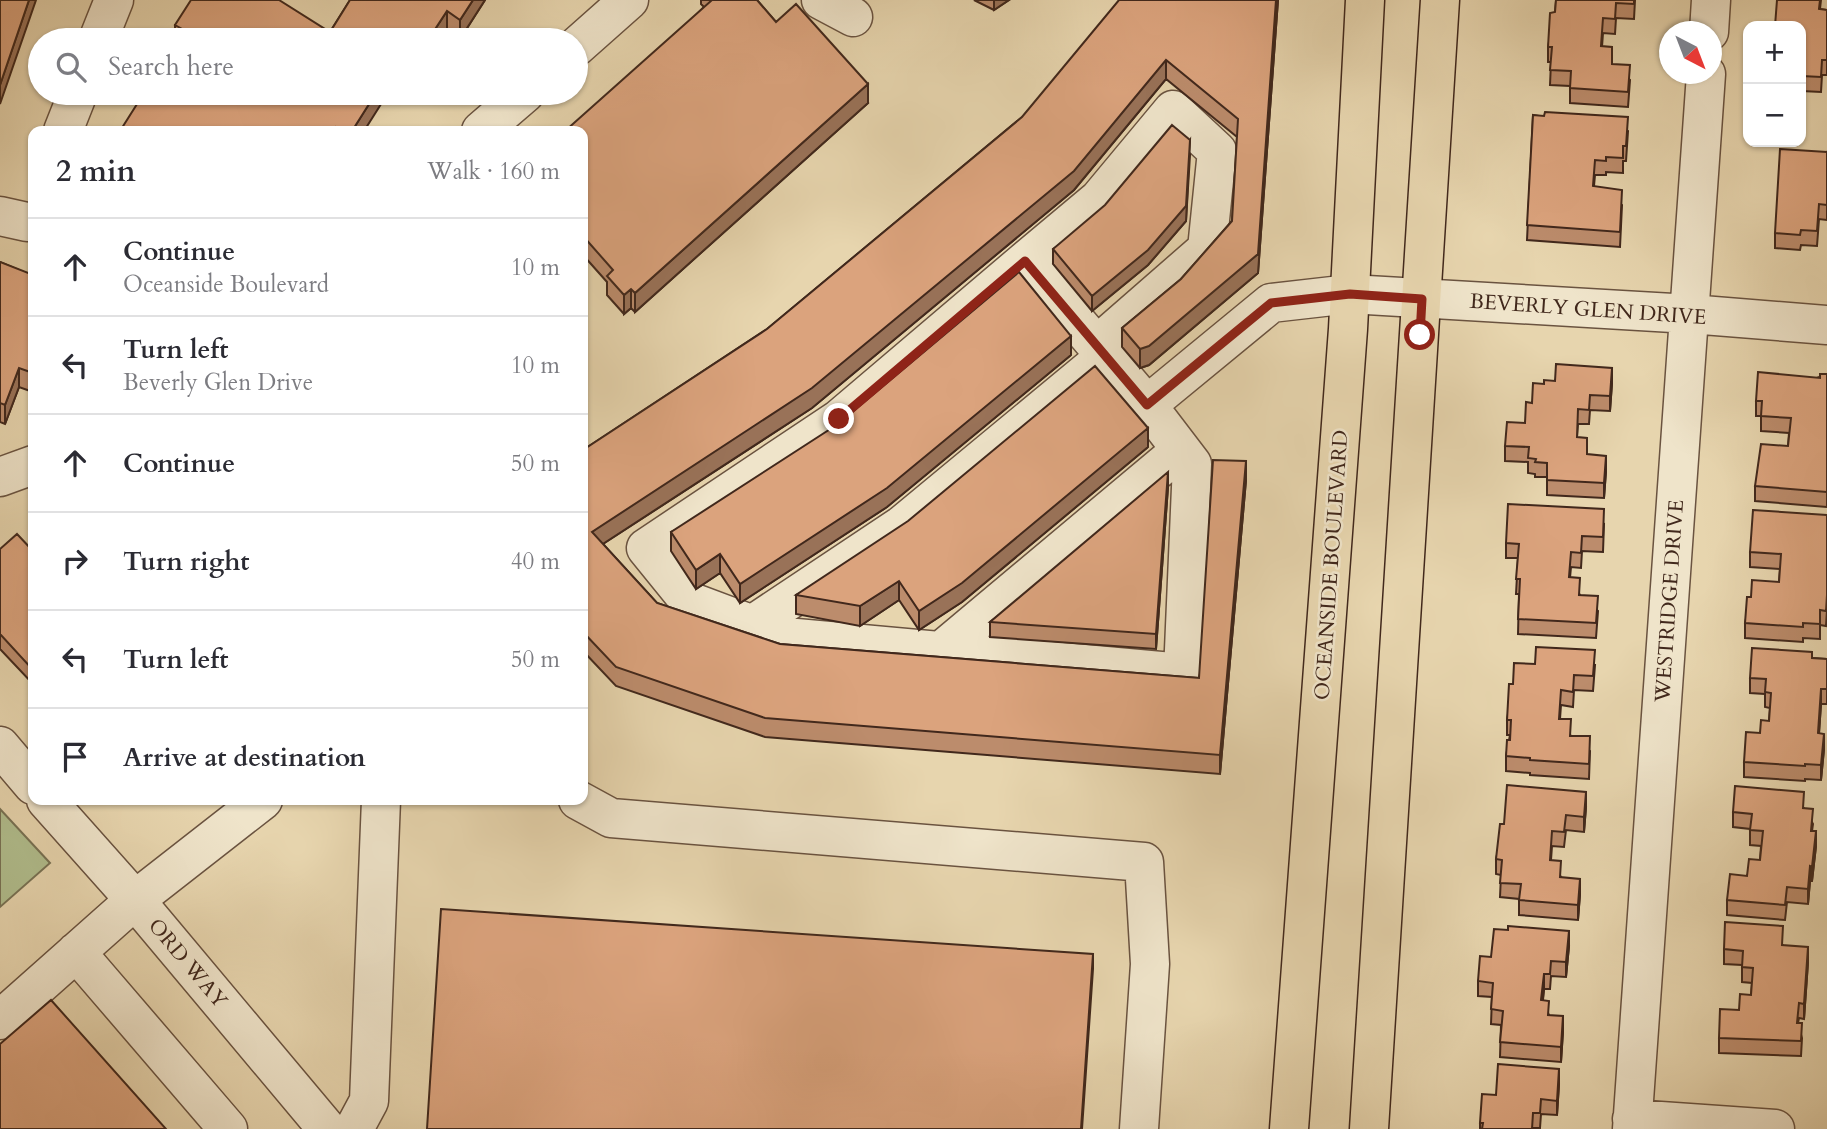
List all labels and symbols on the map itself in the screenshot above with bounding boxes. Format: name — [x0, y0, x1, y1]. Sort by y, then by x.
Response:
north arrow — [1659, 21, 1722, 84]
street label: BEVERLY GLEN DRIVE — [1469, 287, 1707, 332]
route start — [1404, 319, 1435, 350]
route end — [823, 403, 854, 434]
street label: OCEANSIDE BOULEVARD — [1308, 429, 1355, 701]
street label: WESTRIDGE DRIVE — [1648, 499, 1691, 704]
street label: ORD WAY — [141, 912, 234, 1015]

